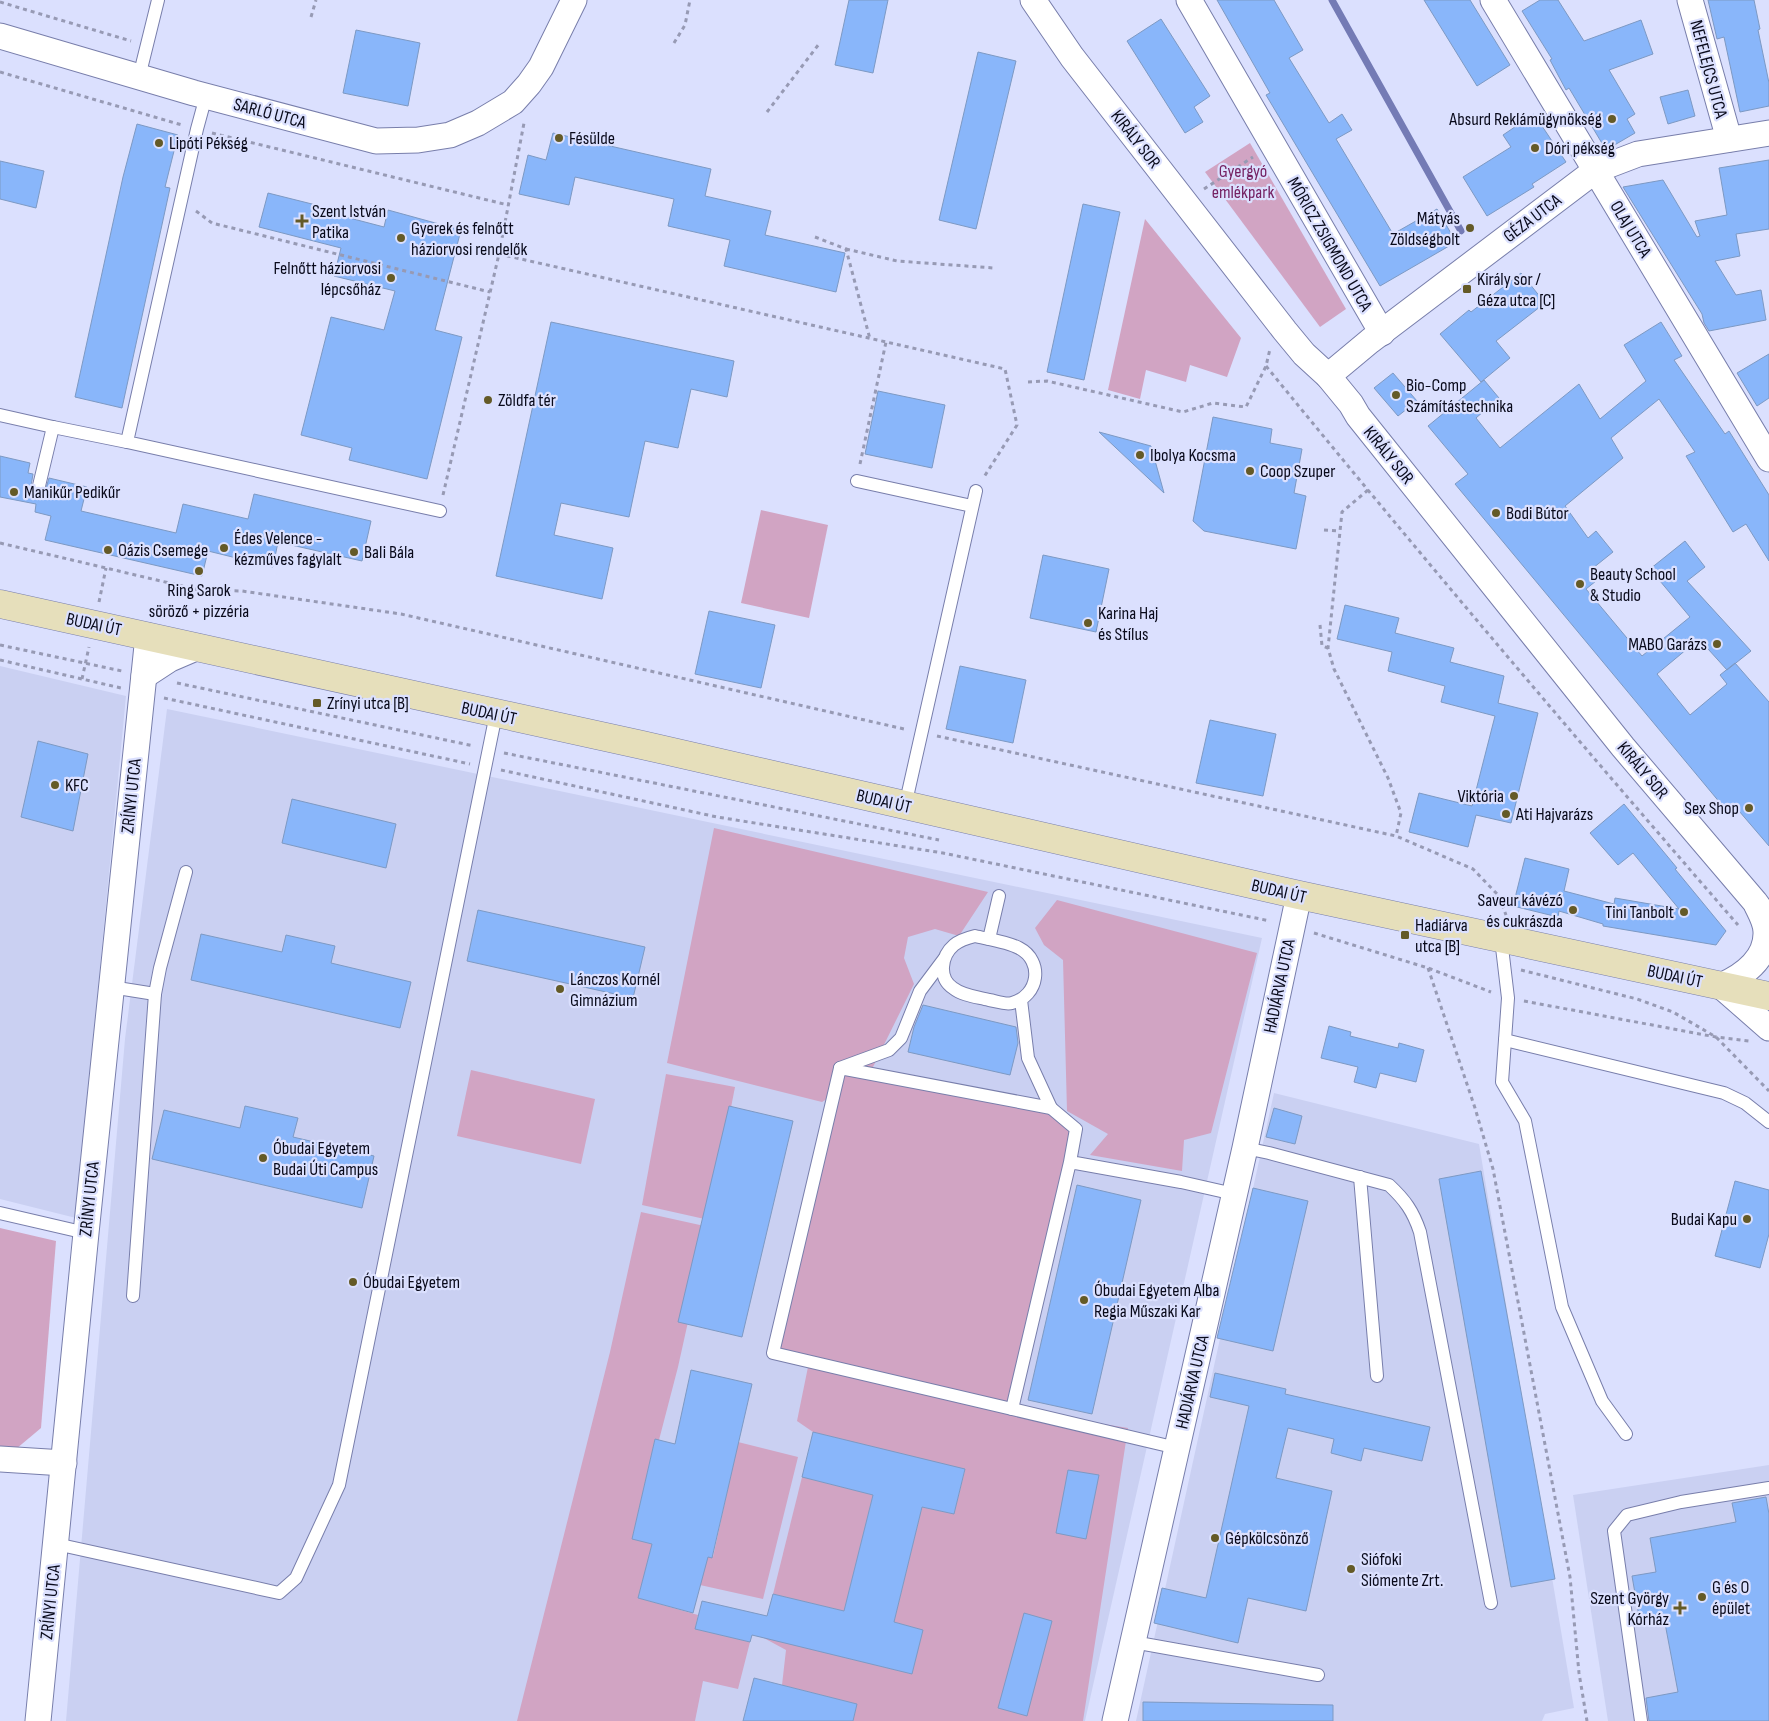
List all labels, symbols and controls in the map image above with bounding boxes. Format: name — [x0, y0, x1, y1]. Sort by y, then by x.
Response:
street label: NEFELEJCS UTCA — [1685, 18, 1732, 121]
street label: SARLÓ UTCA — [231, 94, 309, 133]
street label: KIRÁLY SOR — [1106, 106, 1165, 173]
place label: Absurd Reklámügynökség — [1448, 109, 1602, 130]
marker: Absurd Reklámügynökség — [1606, 113, 1618, 125]
place label: Fésülde — [569, 128, 615, 149]
marker: Fésülde — [553, 132, 565, 144]
place label: Lipóti Pékség — [169, 133, 248, 154]
marker: Lipóti Pékség — [153, 137, 165, 149]
place label: Dóri pékség — [1545, 138, 1615, 159]
marker: Dóri pékség — [1529, 142, 1541, 154]
park label: Gyergyó emlékpark — [1212, 161, 1274, 203]
street label: MÓRICZ ZSIGMOND UTCA — [1283, 174, 1377, 315]
street label: GÉZA UTCA — [1499, 190, 1566, 247]
street label: OLAJ UTCA — [1605, 197, 1656, 262]
place label: Szent István Patika — [312, 201, 386, 243]
place label: Mátyás Zöldségbolt — [1390, 208, 1461, 250]
marker: Szent István Patika — [296, 215, 308, 227]
place label: Gyerek és felnőtt háziorvosi rendelők — [411, 218, 528, 260]
marker: Mátyás Zöldségbolt — [1464, 222, 1476, 234]
marker: Gyerek és felnőtt háziorvosi rendelők — [395, 232, 407, 244]
place label: Felnőtt háziorvosi lépcsőház — [274, 258, 382, 300]
place label: Király sor / Géza utca [C] — [1477, 269, 1555, 311]
marker: Felnőtt háziorvosi lépcsőház — [385, 272, 397, 284]
marker: Király sor / Géza utca [C] — [1461, 283, 1473, 295]
place label: Bio-Comp Számítástechnika — [1406, 375, 1513, 417]
marker: Bio-Comp Számítástechnika — [1390, 389, 1402, 401]
place label: Zöldfa tér — [498, 390, 556, 411]
marker: Zöldfa tér — [482, 394, 494, 406]
street label: KIRÁLY SOR — [1359, 422, 1418, 488]
place label: Ibolya Kocsma — [1150, 445, 1236, 466]
marker: Ibolya Kocsma — [1134, 449, 1146, 461]
place label: Coop Szuper — [1260, 461, 1335, 482]
marker: Coop Szuper — [1244, 465, 1256, 477]
place label: Manikűr Pedikűr — [24, 482, 120, 503]
marker: Manikűr Pedikűr — [8, 486, 20, 498]
place label: Bodi Bútor — [1506, 503, 1569, 524]
marker: Bodi Bútor — [1490, 507, 1502, 519]
place label: Édes Velence - kézműves fagylalt — [234, 528, 342, 570]
place label: Oázis Csemege — [118, 540, 208, 561]
marker: Édes Velence - kézműves fagylalt — [218, 542, 230, 554]
place label: Bali Bála — [364, 542, 414, 563]
marker: Oázis Csemege — [102, 544, 114, 556]
marker: Bali Bála — [348, 546, 360, 558]
place label: Beauty School & Studio — [1590, 564, 1676, 606]
marker: Ring Sarok söröző + pizzéria — [193, 565, 205, 577]
marker: Beauty School & Studio — [1574, 578, 1586, 590]
place label: Ring Sarok söröző + pizzéria — [149, 580, 249, 622]
place label: Karina Haj és Stílus — [1098, 603, 1158, 645]
street label: BUDAI ÚT — [64, 608, 123, 641]
marker: Karina Haj és Stílus — [1082, 617, 1094, 629]
place label: MABO Garázs — [1628, 634, 1707, 655]
marker: MABO Garázs — [1711, 638, 1723, 650]
place label: Zrínyi utca [B] — [327, 693, 409, 714]
marker: Zrínyi utca [B] — [311, 697, 323, 709]
street label: BUDAI ÚT — [459, 697, 518, 730]
street label: KIRÁLY SOR — [1613, 737, 1673, 803]
street label: ZRÍNYI UTCA — [117, 757, 146, 834]
place label: KFC — [65, 775, 89, 796]
marker: KFC — [49, 779, 61, 791]
street label: BUDAI ÚT — [854, 785, 914, 818]
place label: Viktória — [1457, 786, 1504, 807]
marker: Viktória — [1508, 790, 1520, 802]
place label: Sex Shop — [1684, 798, 1739, 819]
marker: Sex Shop — [1743, 802, 1755, 814]
place label: Ati Hajvarázs — [1515, 804, 1593, 825]
marker: Ati Hajvarázs — [1500, 808, 1512, 820]
street label: BUDAI ÚT — [1249, 875, 1309, 908]
place label: Saveur kávézó és cukrászda — [1477, 890, 1563, 932]
place label: Tini Tanbolt — [1605, 902, 1675, 923]
marker: Saveur kávézó és cukrászda — [1567, 904, 1579, 916]
marker: Tini Tanbolt — [1678, 906, 1690, 918]
place label: Hadiárva utca [B] — [1415, 915, 1468, 957]
marker: Hadiárva utca [B] — [1399, 929, 1411, 941]
street label: HADIÁRVA UTCA — [1259, 937, 1300, 1035]
street label: BUDAI ÚT — [1645, 960, 1704, 993]
place label: Lánczos Kornél Gimnázium — [570, 969, 660, 1011]
marker: Lánczos Kornél Gimnázium — [554, 983, 566, 995]
place label: Óbudai Egyetem Budai Úti Campus — [273, 1138, 378, 1180]
marker: Óbudai Egyetem Budai Úti Campus — [257, 1152, 269, 1164]
street label: ZRÍNYI UTCA — [75, 1160, 104, 1237]
place label: Budai Kapu — [1671, 1209, 1737, 1230]
marker: Budai Kapu — [1741, 1213, 1753, 1225]
place label: Óbudai Egyetem — [363, 1272, 460, 1293]
marker: Óbudai Egyetem — [347, 1276, 359, 1288]
place label: Óbudai Egyetem Alba Regia Műszaki Kar — [1094, 1280, 1220, 1322]
marker: Óbudai Egyetem Alba Regia Műszaki Kar — [1078, 1294, 1090, 1306]
street label: HADIÁRVA UTCA — [1171, 1333, 1214, 1431]
place label: Gépkölcsönző — [1225, 1528, 1309, 1549]
marker: Gépkölcsönző — [1209, 1532, 1221, 1544]
place label: Siófoki Siómente Zrt. — [1361, 1549, 1443, 1591]
street label: ZRÍNYI UTCA — [36, 1563, 65, 1640]
marker: Siófoki Siómente Zrt. — [1345, 1563, 1357, 1575]
place label: G és O épület — [1712, 1577, 1751, 1619]
place label: Szent György Kórház — [1590, 1588, 1670, 1630]
marker: G és O épület — [1696, 1591, 1708, 1603]
marker: Szent György Kórház — [1673, 1601, 1687, 1615]

